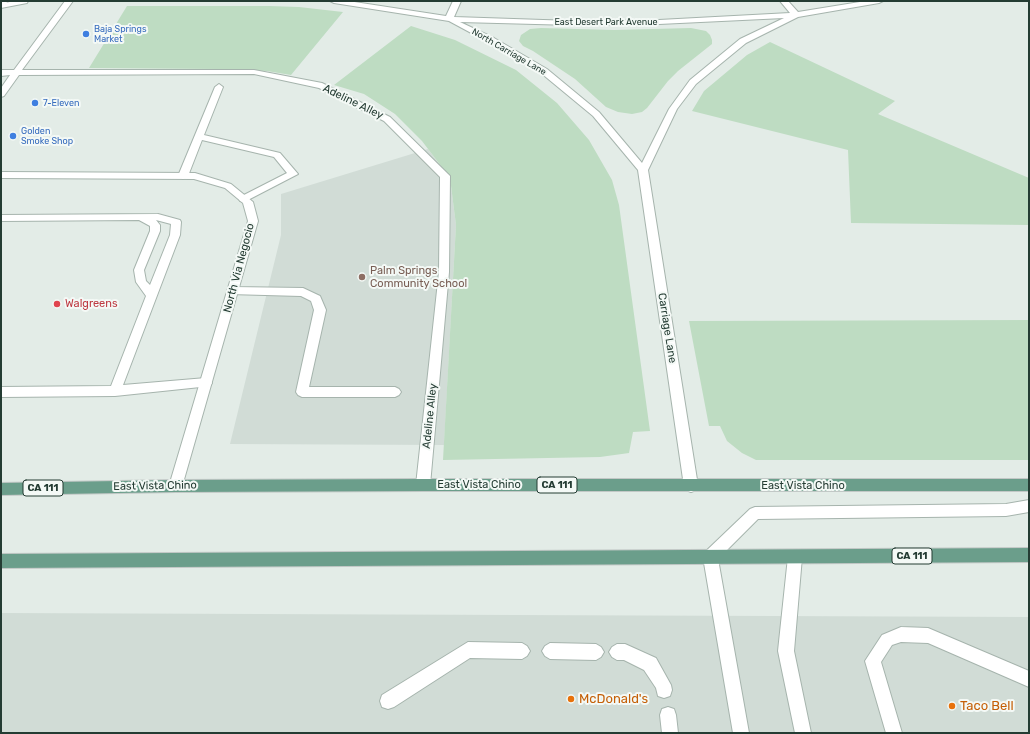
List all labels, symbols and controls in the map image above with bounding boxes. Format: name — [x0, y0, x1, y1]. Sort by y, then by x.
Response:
street label: East Desert Park Avenue — [554, 17, 658, 27]
place label: Baja Springs Market — [94, 24, 147, 45]
street label: North Carriage Lane — [470, 26, 548, 78]
marker: Baja Springs Market — [81, 29, 91, 39]
street label: Adeline Alley — [321, 82, 385, 122]
marker: 7-Eleven — [30, 98, 40, 108]
place label: 7-Eleven — [43, 98, 79, 108]
place label: Golden Smoke Shop — [21, 126, 73, 147]
marker: Golden Smoke Shop — [8, 131, 18, 141]
street label: North Via Negocio — [221, 222, 257, 314]
place label: Palm Springs Community School — [370, 264, 467, 290]
marker: Palm Springs Community School — [357, 272, 367, 282]
street label: Carriage Lane — [655, 292, 679, 364]
place label: Walgreens — [65, 297, 118, 311]
marker: Walgreens — [52, 299, 62, 309]
street label: Adeline Alley — [420, 383, 440, 449]
road number: CA 111 — [537, 477, 577, 493]
street label: East Vista Chino — [437, 478, 521, 492]
street label: East Vista Chino — [113, 479, 197, 493]
street label: East Vista Chino — [761, 479, 845, 493]
road number: CA 111 — [23, 480, 63, 496]
road number: CA 111 — [892, 548, 932, 564]
place label: McDonald's — [579, 691, 648, 707]
marker: McDonald's — [566, 694, 576, 704]
place label: Taco Bell — [960, 698, 1014, 714]
marker: Taco Bell — [947, 701, 957, 711]

